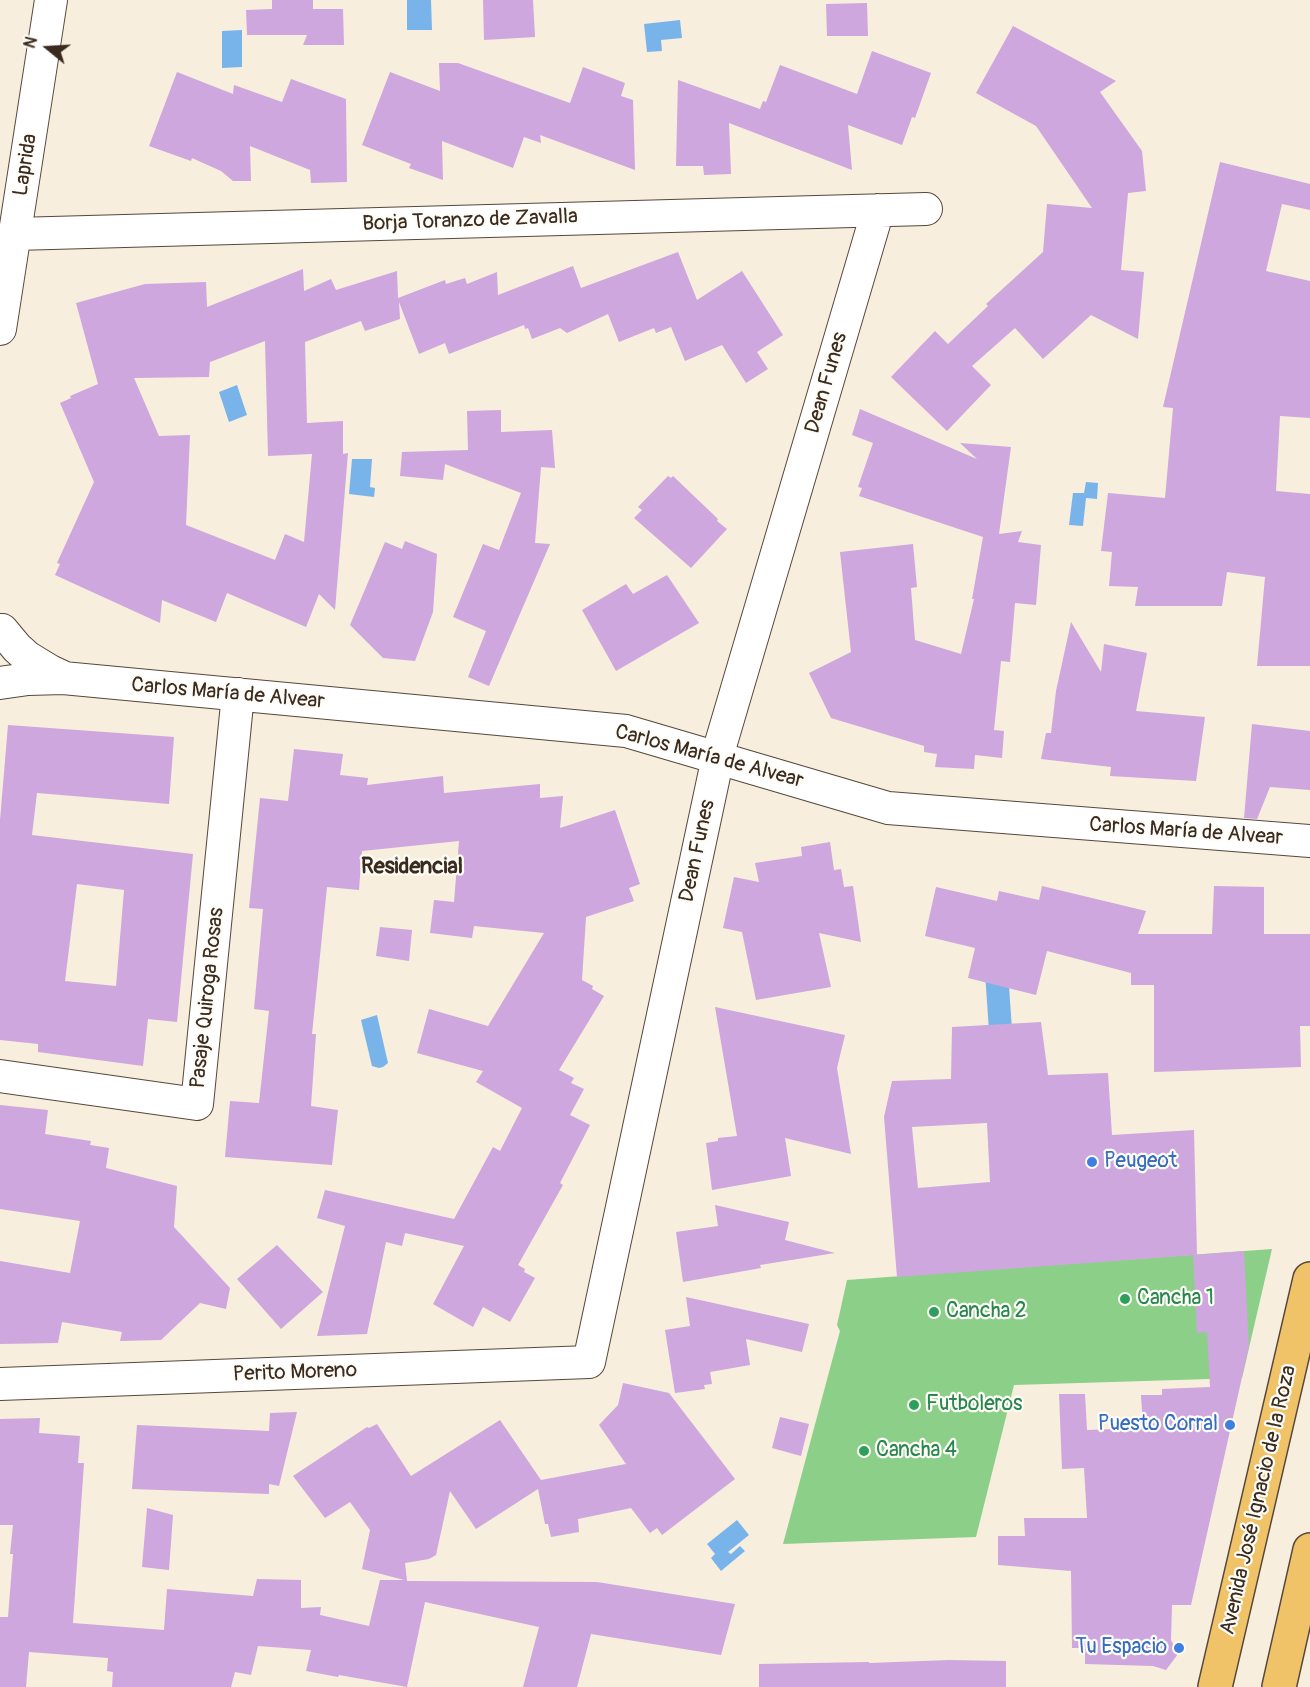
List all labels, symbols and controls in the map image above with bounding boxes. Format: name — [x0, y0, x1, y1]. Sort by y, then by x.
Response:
north arrow — [18, 18, 78, 78]
text: N — [20, 34, 42, 51]
street label: Laprida — [9, 132, 43, 198]
street label: Borja Toranzo de Zavalla — [362, 205, 578, 237]
street label: Dean Funes — [801, 330, 853, 436]
street label: Carlos María de Alvear — [130, 673, 326, 715]
street label: Carlos María de Alvear — [612, 720, 806, 794]
street label: Dean Funes — [675, 798, 721, 904]
street label: Carlos María de Alvear — [1088, 813, 1284, 851]
district label: Residencial — [361, 854, 463, 880]
street label: Pasaje Quiroga Rosas — [186, 906, 230, 1090]
place label: Peugeot — [1104, 1149, 1177, 1175]
marker: Peugeot — [1085, 1155, 1099, 1169]
place label: Cancha 1 — [1137, 1286, 1214, 1312]
marker: Cancha 1 — [1118, 1292, 1132, 1306]
place label: Cancha 2 — [946, 1299, 1027, 1325]
marker: Cancha 2 — [927, 1305, 941, 1319]
street label: Perito Moreno — [232, 1358, 358, 1388]
street label: Avenida José Ignacio de la Roza — [1216, 1363, 1302, 1637]
place label: Futboleros — [926, 1392, 1022, 1418]
marker: Futboleros — [907, 1398, 921, 1412]
place label: Puesto Corral — [1098, 1412, 1218, 1438]
marker: Puesto Corral — [1223, 1418, 1237, 1432]
place label: Cancha 4 — [876, 1438, 957, 1464]
marker: Cancha 4 — [857, 1444, 871, 1458]
place label: Tu Espacio — [1075, 1635, 1167, 1661]
marker: Tu Espacio — [1172, 1641, 1186, 1655]

